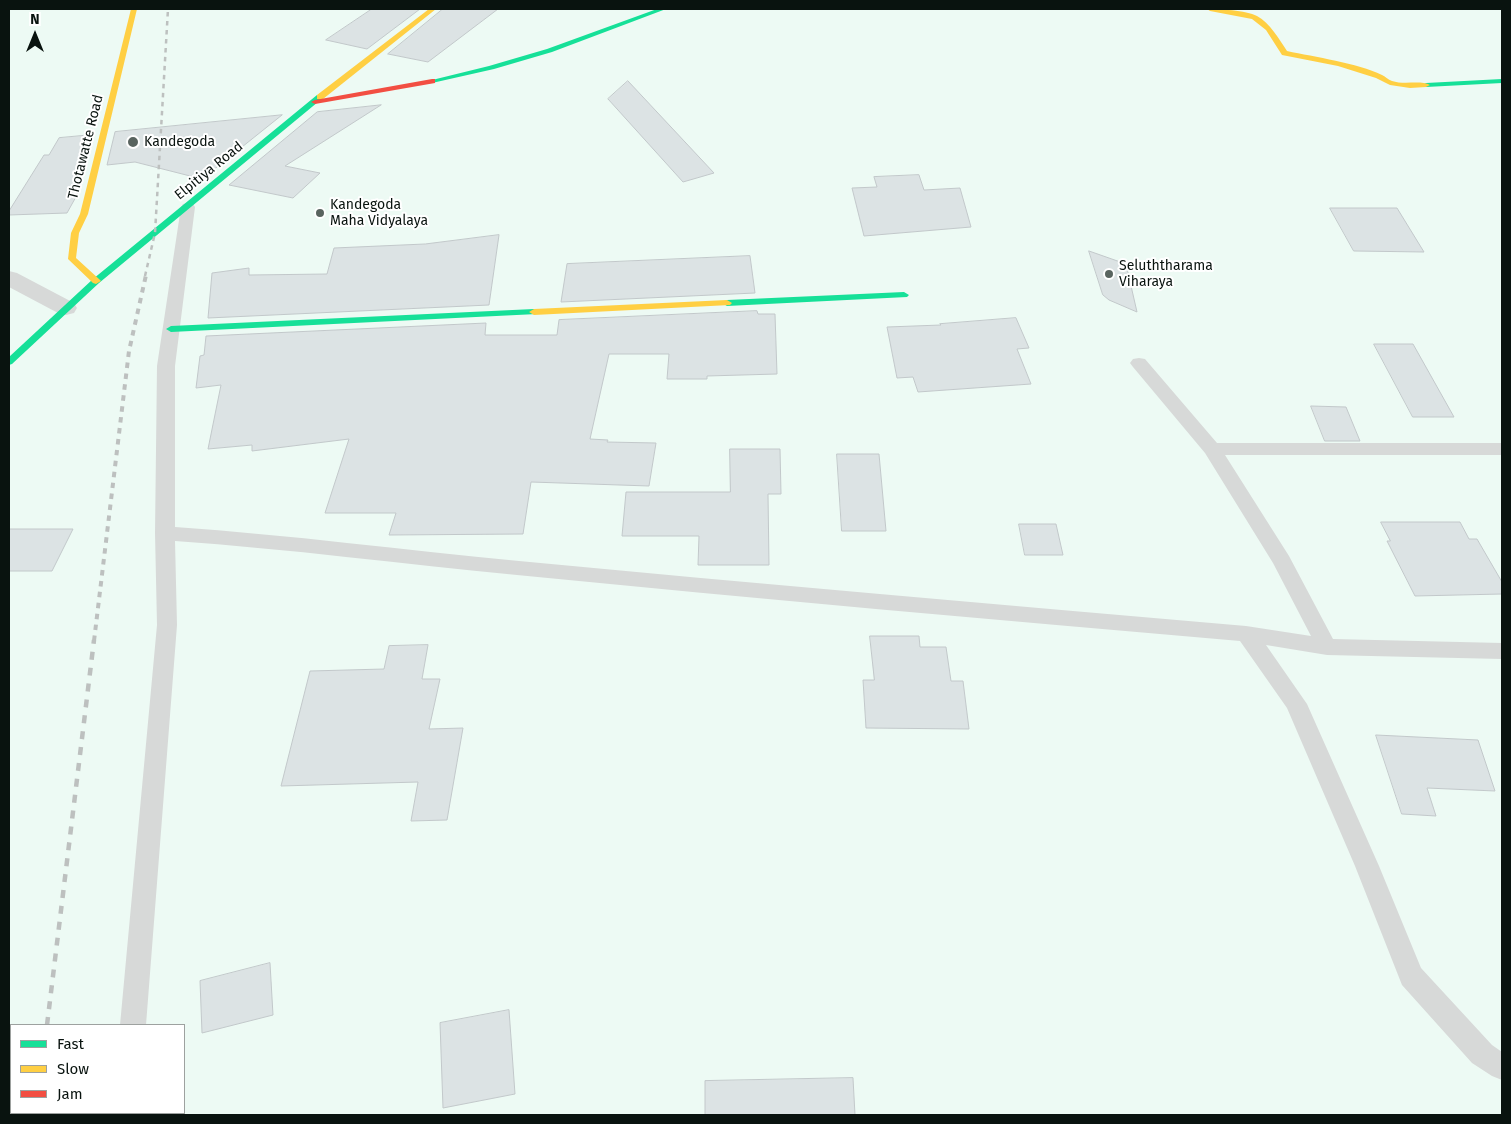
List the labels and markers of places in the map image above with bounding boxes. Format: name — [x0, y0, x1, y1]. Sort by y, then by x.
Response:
place label: Kandegoda — [144, 134, 215, 150]
marker: Kandegoda — [126, 135, 140, 149]
place label: Kandegoda Maha Vidyalaya — [330, 197, 428, 230]
marker: Kandegoda Maha Vidyalaya — [314, 207, 326, 219]
place label: Seluththarama Viharaya — [1119, 258, 1213, 290]
marker: Seluththarama Viharaya — [1103, 268, 1115, 280]

